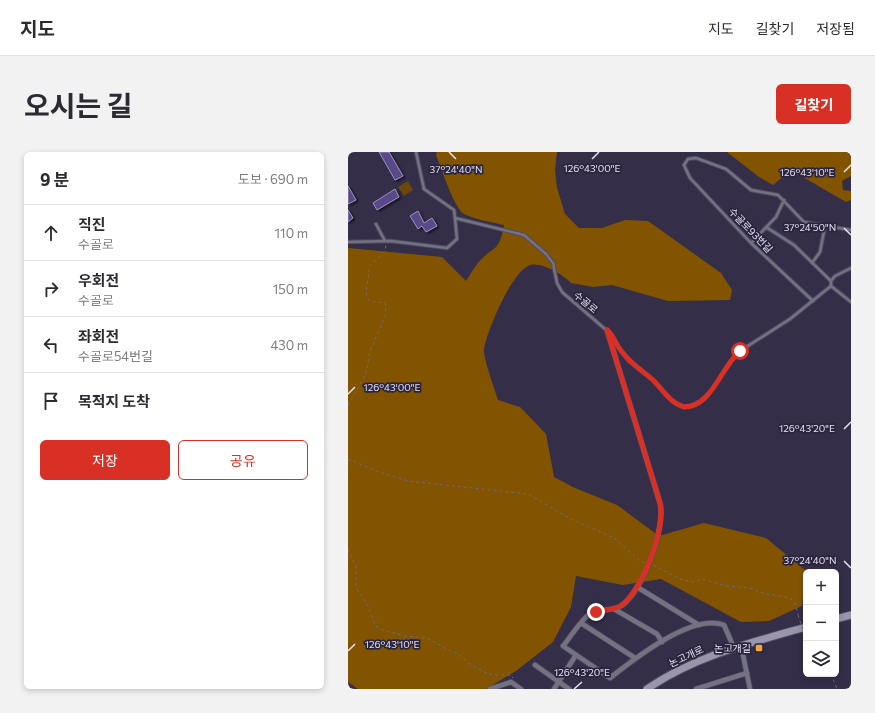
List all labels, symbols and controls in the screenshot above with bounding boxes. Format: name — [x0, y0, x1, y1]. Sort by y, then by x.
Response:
text: 지도 — [20, 17, 55, 40]
text: 지도 — [708, 20, 734, 37]
text: 길찾기 — [756, 20, 794, 37]
text: 저장됨 — [816, 20, 855, 37]
button: 길찾기 — [776, 84, 851, 124]
text: 오시는 길 — [24, 88, 132, 122]
text: 126°43'00"E — [564, 162, 621, 174]
text: 37°24'40"N — [430, 163, 482, 175]
text: 126°43'10"E — [780, 166, 834, 178]
text: 9 분 — [40, 169, 69, 190]
text: 도보 · 690 m — [238, 171, 308, 187]
street label: 수골로93번길 — [727, 205, 775, 255]
text: 직진 — [78, 215, 106, 233]
text: 37°24'50"N — [784, 221, 836, 233]
icon: ahead — [40, 222, 62, 244]
text: 110 m — [275, 225, 308, 241]
text: 수골로 — [78, 236, 114, 252]
text: 우회전 — [78, 271, 119, 289]
icon: right — [40, 278, 62, 300]
text: 150 m — [273, 281, 308, 297]
street label: 수골로 — [572, 289, 600, 315]
text: 수골로 — [78, 292, 114, 308]
text: 좌회전 — [78, 327, 119, 345]
icon: left — [40, 334, 62, 356]
text: 430 m — [270, 337, 308, 353]
route start — [731, 342, 749, 360]
text: 수골로54번길 — [78, 348, 153, 364]
text: 126°43'00"E — [364, 381, 421, 393]
icon: arrive — [40, 390, 62, 412]
text: 목적지 도착 — [78, 392, 150, 410]
text: 126°43'20"E — [779, 422, 835, 434]
button: 저장 — [40, 440, 170, 480]
button: 공유 — [178, 440, 308, 480]
text: 37°24'40"N — [784, 554, 836, 566]
map controls — [803, 569, 839, 677]
button: + — [803, 569, 839, 605]
route end — [587, 603, 605, 621]
button: − — [803, 605, 839, 641]
text: 126°43'10"E — [365, 638, 419, 650]
button: layers — [803, 641, 839, 677]
place label: 논고개길 — [714, 642, 751, 654]
street label: 논고개로 — [667, 643, 705, 669]
marker: 논고개길 — [754, 643, 764, 653]
text: 126°43'20"E — [554, 666, 610, 678]

